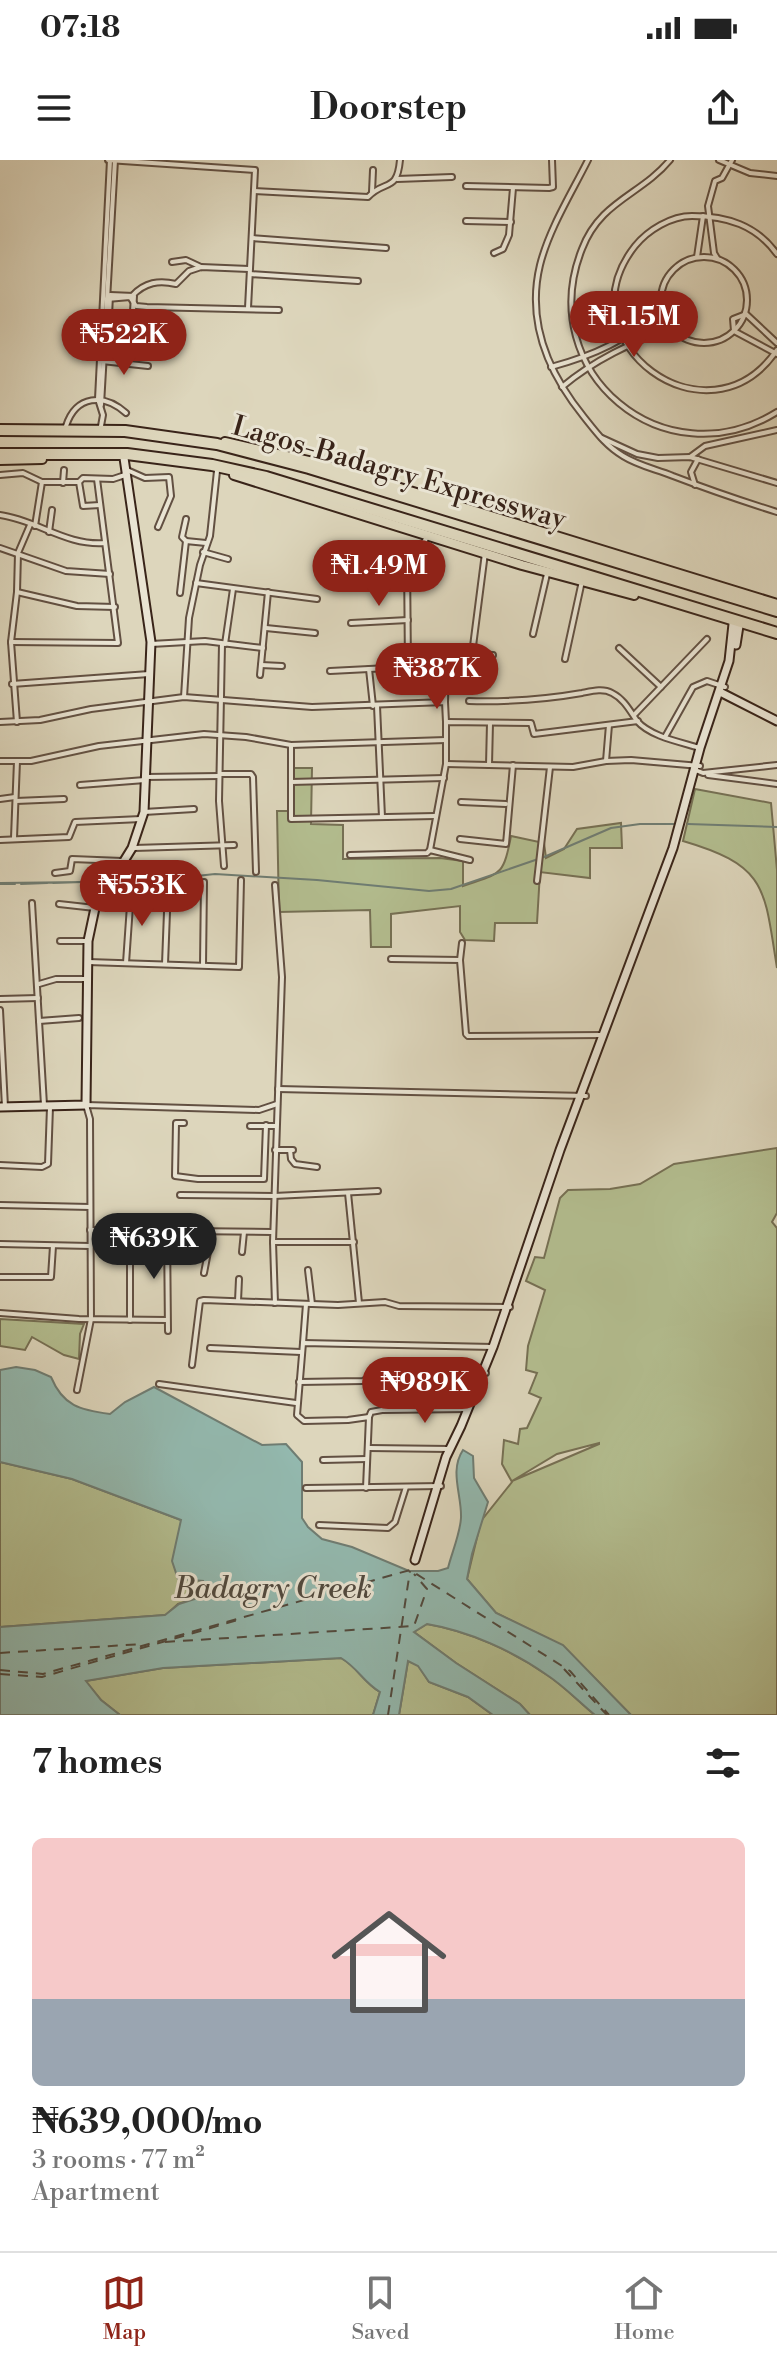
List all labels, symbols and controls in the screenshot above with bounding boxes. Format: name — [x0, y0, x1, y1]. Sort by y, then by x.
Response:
text: 07:18 — [40, 9, 120, 47]
icon: menu — [32, 86, 76, 130]
text: Doorstep — [310, 86, 467, 131]
icon: share — [701, 86, 745, 130]
pin: ₦1.15M — [569, 291, 699, 359]
text: ₦1.15M — [588, 301, 680, 333]
pin: ₦522K — [68, 309, 180, 377]
text: ₦522K — [79, 319, 169, 351]
street label: Lagos-Badagry Expressway — [228, 409, 570, 538]
pin: ₦1.49M — [314, 540, 444, 608]
text: ₦1.49M — [330, 550, 428, 582]
pin: ₦387K — [381, 643, 493, 711]
text: ₦387K — [393, 653, 481, 685]
pin: ₦553K — [86, 860, 198, 928]
text: ₦553K — [98, 870, 186, 902]
pin: ₦639K — [98, 1213, 210, 1281]
text: ₦639K — [110, 1223, 198, 1255]
pin: ₦989K — [369, 1357, 481, 1425]
text: ₦989K — [380, 1367, 470, 1399]
water label: Badagry Creek — [173, 1570, 372, 1608]
icon: filters — [701, 1741, 745, 1785]
text: 7 homes — [32, 1742, 162, 1784]
icon: home — [317, 1890, 461, 2034]
text: ₦639,000/mo — [32, 2102, 263, 2144]
text: 3 rooms · 77 m² — [32, 2144, 204, 2176]
text: Apartment — [32, 2176, 160, 2208]
tab: Map — [102, 2271, 146, 2346]
tab: Saved — [351, 2271, 409, 2346]
tab: Home — [614, 2271, 675, 2346]

